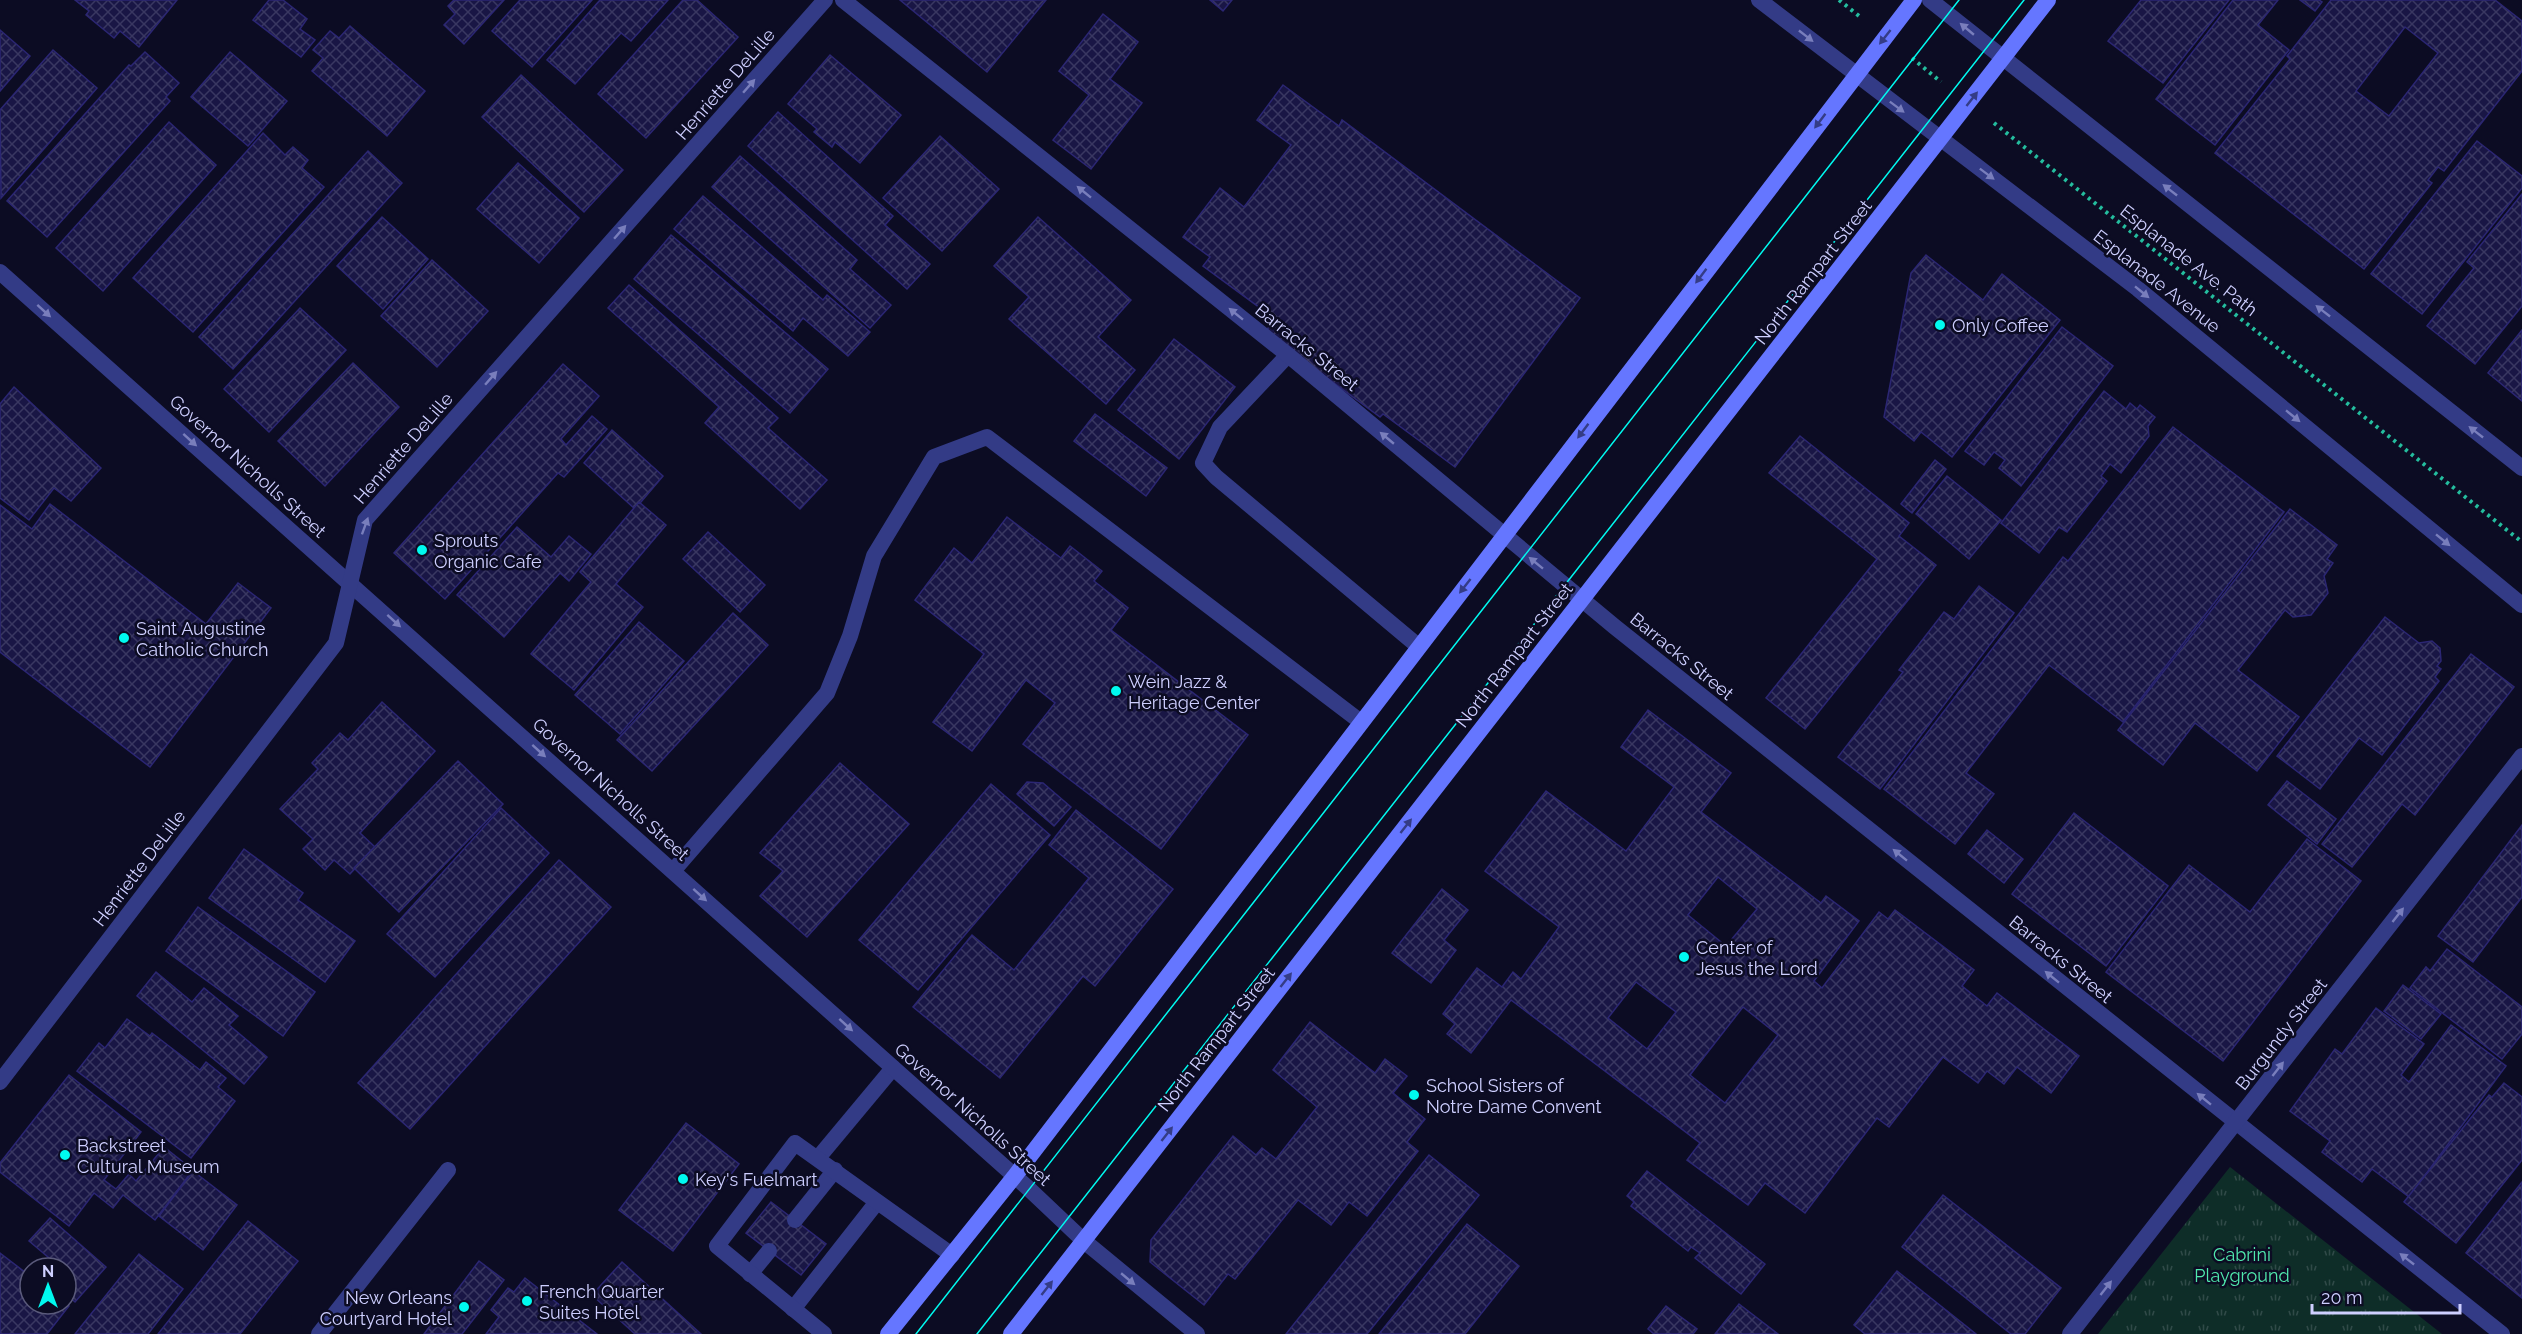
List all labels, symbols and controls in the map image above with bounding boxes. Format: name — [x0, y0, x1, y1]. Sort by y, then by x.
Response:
one-way arrow — [1960, 23, 1975, 36]
street label: Henriette DeLille — [671, 24, 779, 144]
one-way arrow — [1798, 29, 1813, 41]
one-way arrow — [1878, 29, 1891, 45]
one-way arrow — [742, 79, 755, 94]
one-way arrow — [1966, 91, 1978, 107]
one-way arrow — [1889, 101, 1905, 113]
one-way arrow — [1813, 113, 1826, 129]
one-way arrow — [1979, 168, 1994, 180]
one-way arrow — [2162, 184, 2178, 197]
one-way arrow — [1076, 186, 1092, 199]
street label: North Rampart Street — [1750, 196, 1876, 348]
street label: Esplanade Ave. Path — [2116, 200, 2262, 320]
one-way arrow — [613, 225, 626, 240]
street label: Esplanade Avenue — [2090, 225, 2225, 337]
one-way arrow — [1696, 268, 1708, 283]
one-way arrow — [2134, 286, 2150, 299]
street label: Barracks Street — [1251, 299, 1363, 395]
one-way arrow — [36, 304, 51, 317]
one-way arrow — [2315, 305, 2331, 318]
one-way arrow — [1229, 308, 1244, 320]
place label: Only Coffee — [1952, 315, 2049, 336]
marker: Only Coffee — [1933, 318, 1947, 332]
one-way arrow — [484, 371, 497, 386]
street label: Henriette DeLille — [349, 388, 457, 508]
street label: Governor Nicholls Street — [166, 390, 330, 542]
one-way arrow — [2285, 409, 2300, 422]
one-way arrow — [1577, 423, 1589, 438]
one-way arrow — [2468, 426, 2484, 439]
one-way arrow — [1380, 432, 1395, 445]
one-way arrow — [182, 433, 197, 446]
one-way arrow — [361, 517, 371, 535]
place label: Sprouts Organic Cafe — [434, 530, 542, 572]
one-way arrow — [2435, 533, 2450, 546]
marker: Sprouts Organic Cafe — [415, 543, 429, 557]
one-way arrow — [1528, 557, 1544, 570]
one-way arrow — [1459, 578, 1471, 593]
street label: North Rampart Street — [1451, 579, 1577, 731]
street label: Barracks Street — [1626, 608, 1738, 704]
one-way arrow — [386, 614, 401, 627]
place label: Saint Augustine Catholic Church — [136, 618, 269, 660]
marker: Saint Augustine Catholic Church — [117, 631, 131, 645]
place label: Wein Jazz & Heritage Center — [1128, 671, 1261, 713]
marker: Wein Jazz & Heritage Center — [1109, 684, 1123, 698]
street label: Governor Nicholls Street — [529, 713, 693, 865]
one-way arrow — [531, 744, 546, 757]
street label: Henriette DeLille — [88, 805, 190, 930]
one-way arrow — [1400, 818, 1413, 834]
one-way arrow — [1892, 849, 1908, 862]
one-way arrow — [692, 888, 707, 901]
one-way arrow — [2392, 907, 2405, 923]
street label: Barracks Street — [2005, 911, 2117, 1007]
place label: Center of Jesus the Lord — [1696, 937, 1818, 979]
marker: Center of Jesus the Lord — [1677, 950, 1691, 964]
street label: North Rampart Street — [1153, 963, 1279, 1115]
one-way arrow — [2045, 971, 2060, 984]
one-way arrow — [1280, 972, 1293, 988]
street label: Burgundy Street — [2231, 974, 2331, 1094]
one-way arrow — [838, 1018, 853, 1032]
street label: Governor Nicholls Street — [891, 1038, 1055, 1190]
one-way arrow — [2272, 1061, 2284, 1076]
place label: School Sisters of Notre Dame Convent — [1426, 1075, 1601, 1117]
marker: School Sisters of Notre Dame Convent — [1407, 1088, 1421, 1102]
one-way arrow — [2196, 1092, 2212, 1105]
one-way arrow — [1160, 1126, 1173, 1142]
place label: Backstreet Cultural Museum — [77, 1135, 220, 1177]
marker: Backstreet Cultural Museum — [58, 1148, 72, 1162]
place label: Key's Fuelmart — [695, 1169, 818, 1190]
marker: Key's Fuelmart — [676, 1172, 690, 1186]
park label: Cabrini Playground — [2194, 1244, 2290, 1286]
one-way arrow — [2399, 1253, 2414, 1265]
north arrow — [18, 1256, 78, 1316]
text: N — [42, 1262, 54, 1281]
one-way arrow — [1120, 1272, 1135, 1285]
scale bar — [2312, 1277, 2460, 1315]
one-way arrow — [1041, 1280, 1053, 1296]
one-way arrow — [2099, 1280, 2112, 1296]
place label: French Quarter Suites Hotel — [539, 1281, 665, 1323]
place label: New Orleans Courtyard Hotel — [320, 1287, 452, 1329]
text: 20 m — [2321, 1287, 2363, 1308]
marker: French Quarter Suites Hotel — [520, 1294, 534, 1308]
marker: New Orleans Courtyard Hotel — [457, 1300, 471, 1314]

